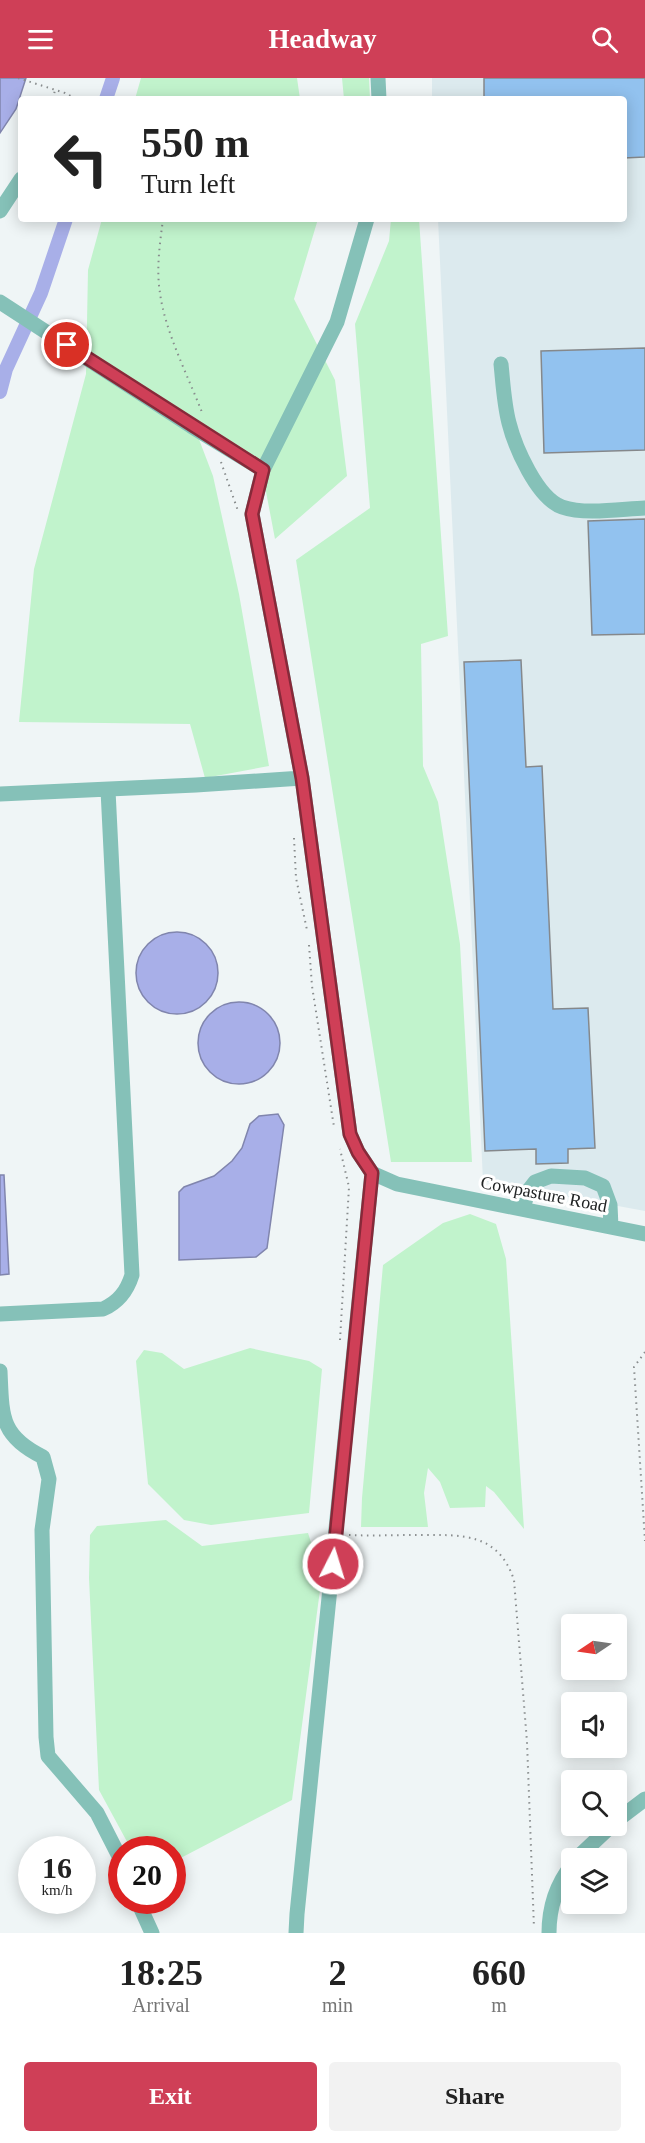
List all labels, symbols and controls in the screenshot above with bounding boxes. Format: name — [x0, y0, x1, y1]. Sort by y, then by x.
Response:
icon: menu — [24, 23, 57, 56]
icon: search — [588, 23, 621, 56]
text: Headway — [269, 24, 377, 54]
icon: left — [42, 120, 120, 198]
text: 550 m — [141, 120, 250, 166]
text: Turn left — [141, 169, 235, 199]
pin — [41, 319, 92, 370]
icon: arrive — [50, 328, 83, 361]
street label: Cowpasture Road — [479, 1172, 609, 1216]
position arrow — [301, 1532, 365, 1596]
north arrow — [561, 1614, 627, 1680]
map controls — [561, 1614, 627, 1914]
button: sound — [561, 1692, 627, 1758]
button: search — [561, 1770, 627, 1836]
speed limit sign: 20 — [108, 1836, 186, 1914]
button: layers — [561, 1848, 627, 1914]
text: 16 — [42, 1851, 72, 1884]
text: km/h — [42, 1882, 72, 1898]
text: 18:25 — [119, 1953, 203, 1993]
text: 2 — [329, 1953, 347, 1993]
text: 660 — [472, 1953, 526, 1993]
text: Arrival — [132, 1994, 190, 2016]
text: min — [322, 1994, 353, 2016]
text: m — [491, 1994, 507, 2016]
button: Exit — [24, 2062, 317, 2131]
button: Share — [329, 2062, 621, 2131]

